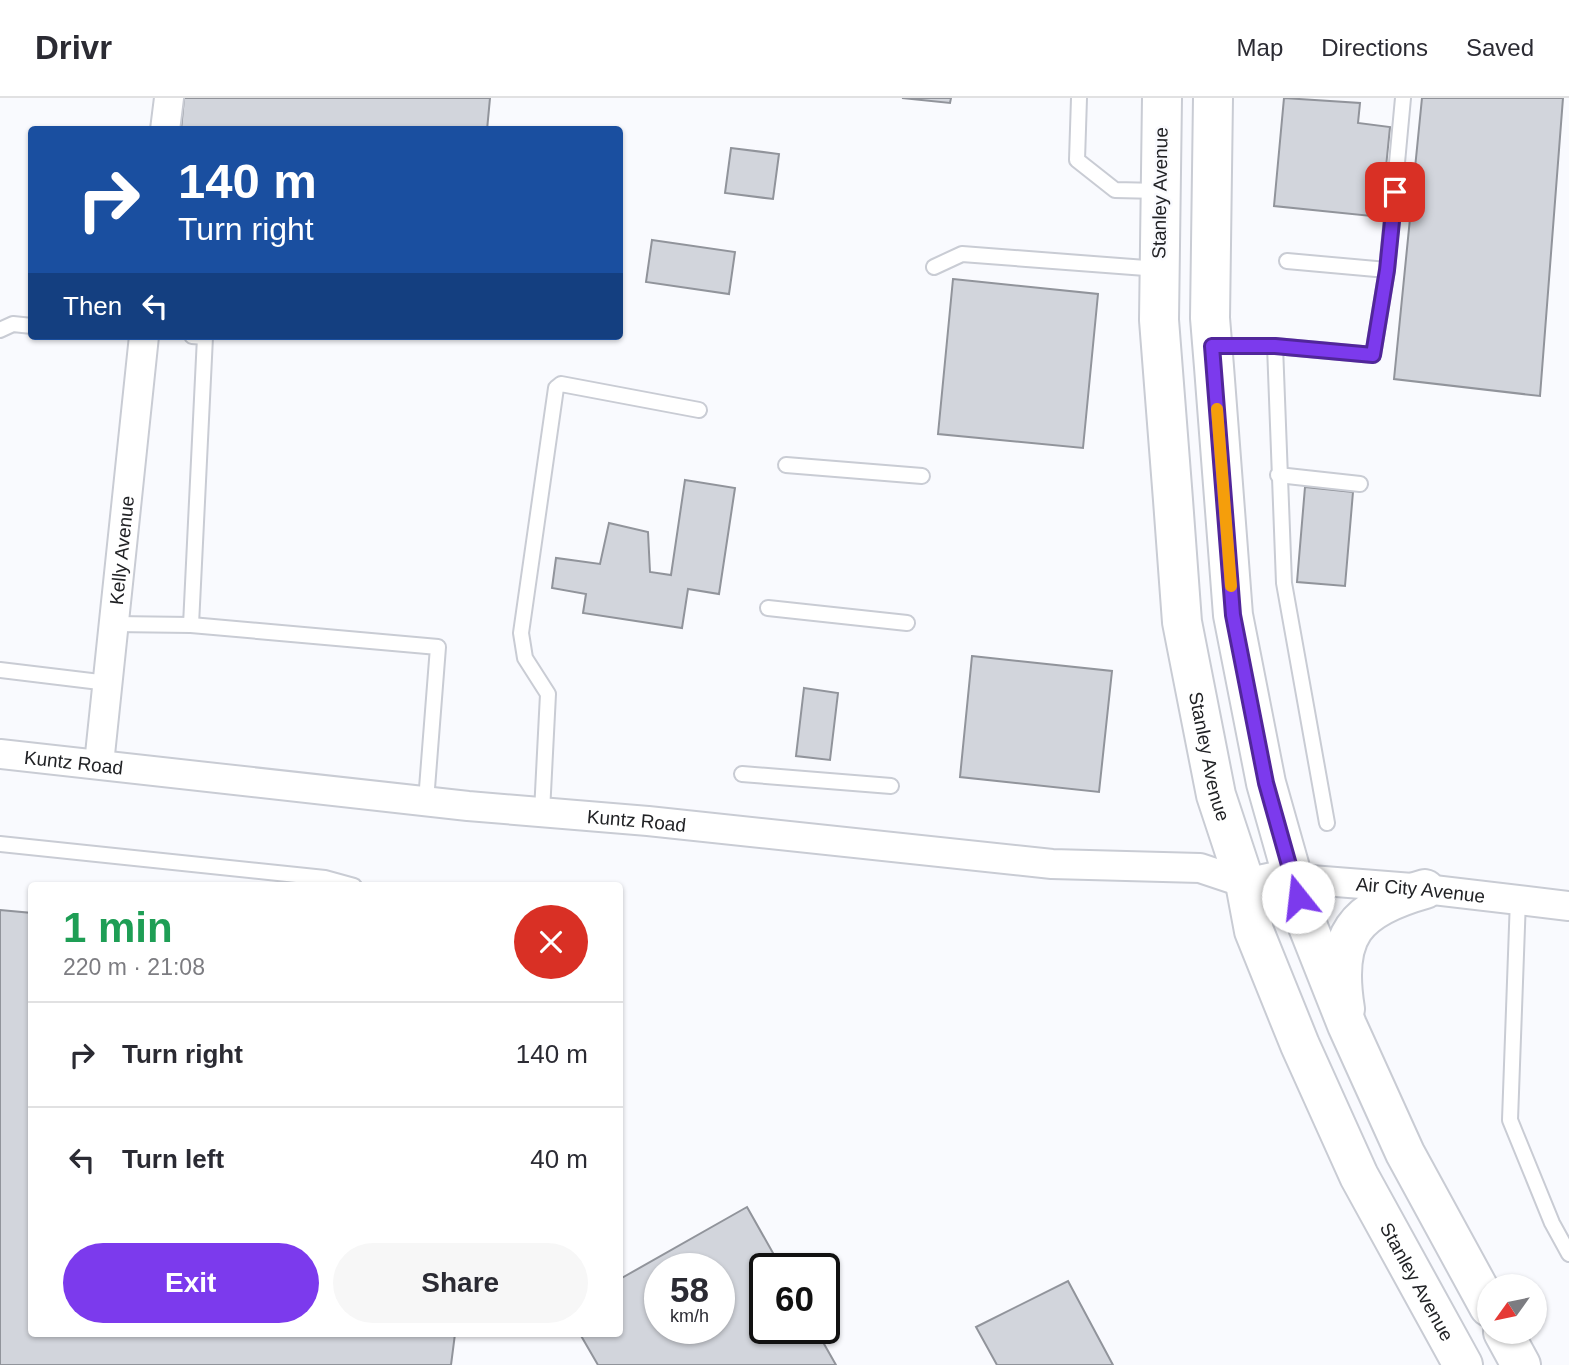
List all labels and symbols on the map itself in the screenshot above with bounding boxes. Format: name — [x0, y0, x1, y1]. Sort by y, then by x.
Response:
street label: Stanley Avenue — [1148, 127, 1172, 259]
pin — [1365, 162, 1425, 222]
street label: Kelly Avenue — [105, 495, 138, 606]
street label: Stanley Avenue — [1185, 690, 1234, 824]
street label: Kuntz Road — [23, 746, 124, 778]
street label: Kuntz Road — [586, 805, 687, 835]
position arrow — [1261, 860, 1335, 934]
street label: Air City Avenue — [1355, 873, 1486, 907]
street label: Stanley Avenue — [1376, 1219, 1458, 1345]
speed limit sign: 60 — [749, 1253, 840, 1344]
north arrow — [1477, 1274, 1547, 1344]

